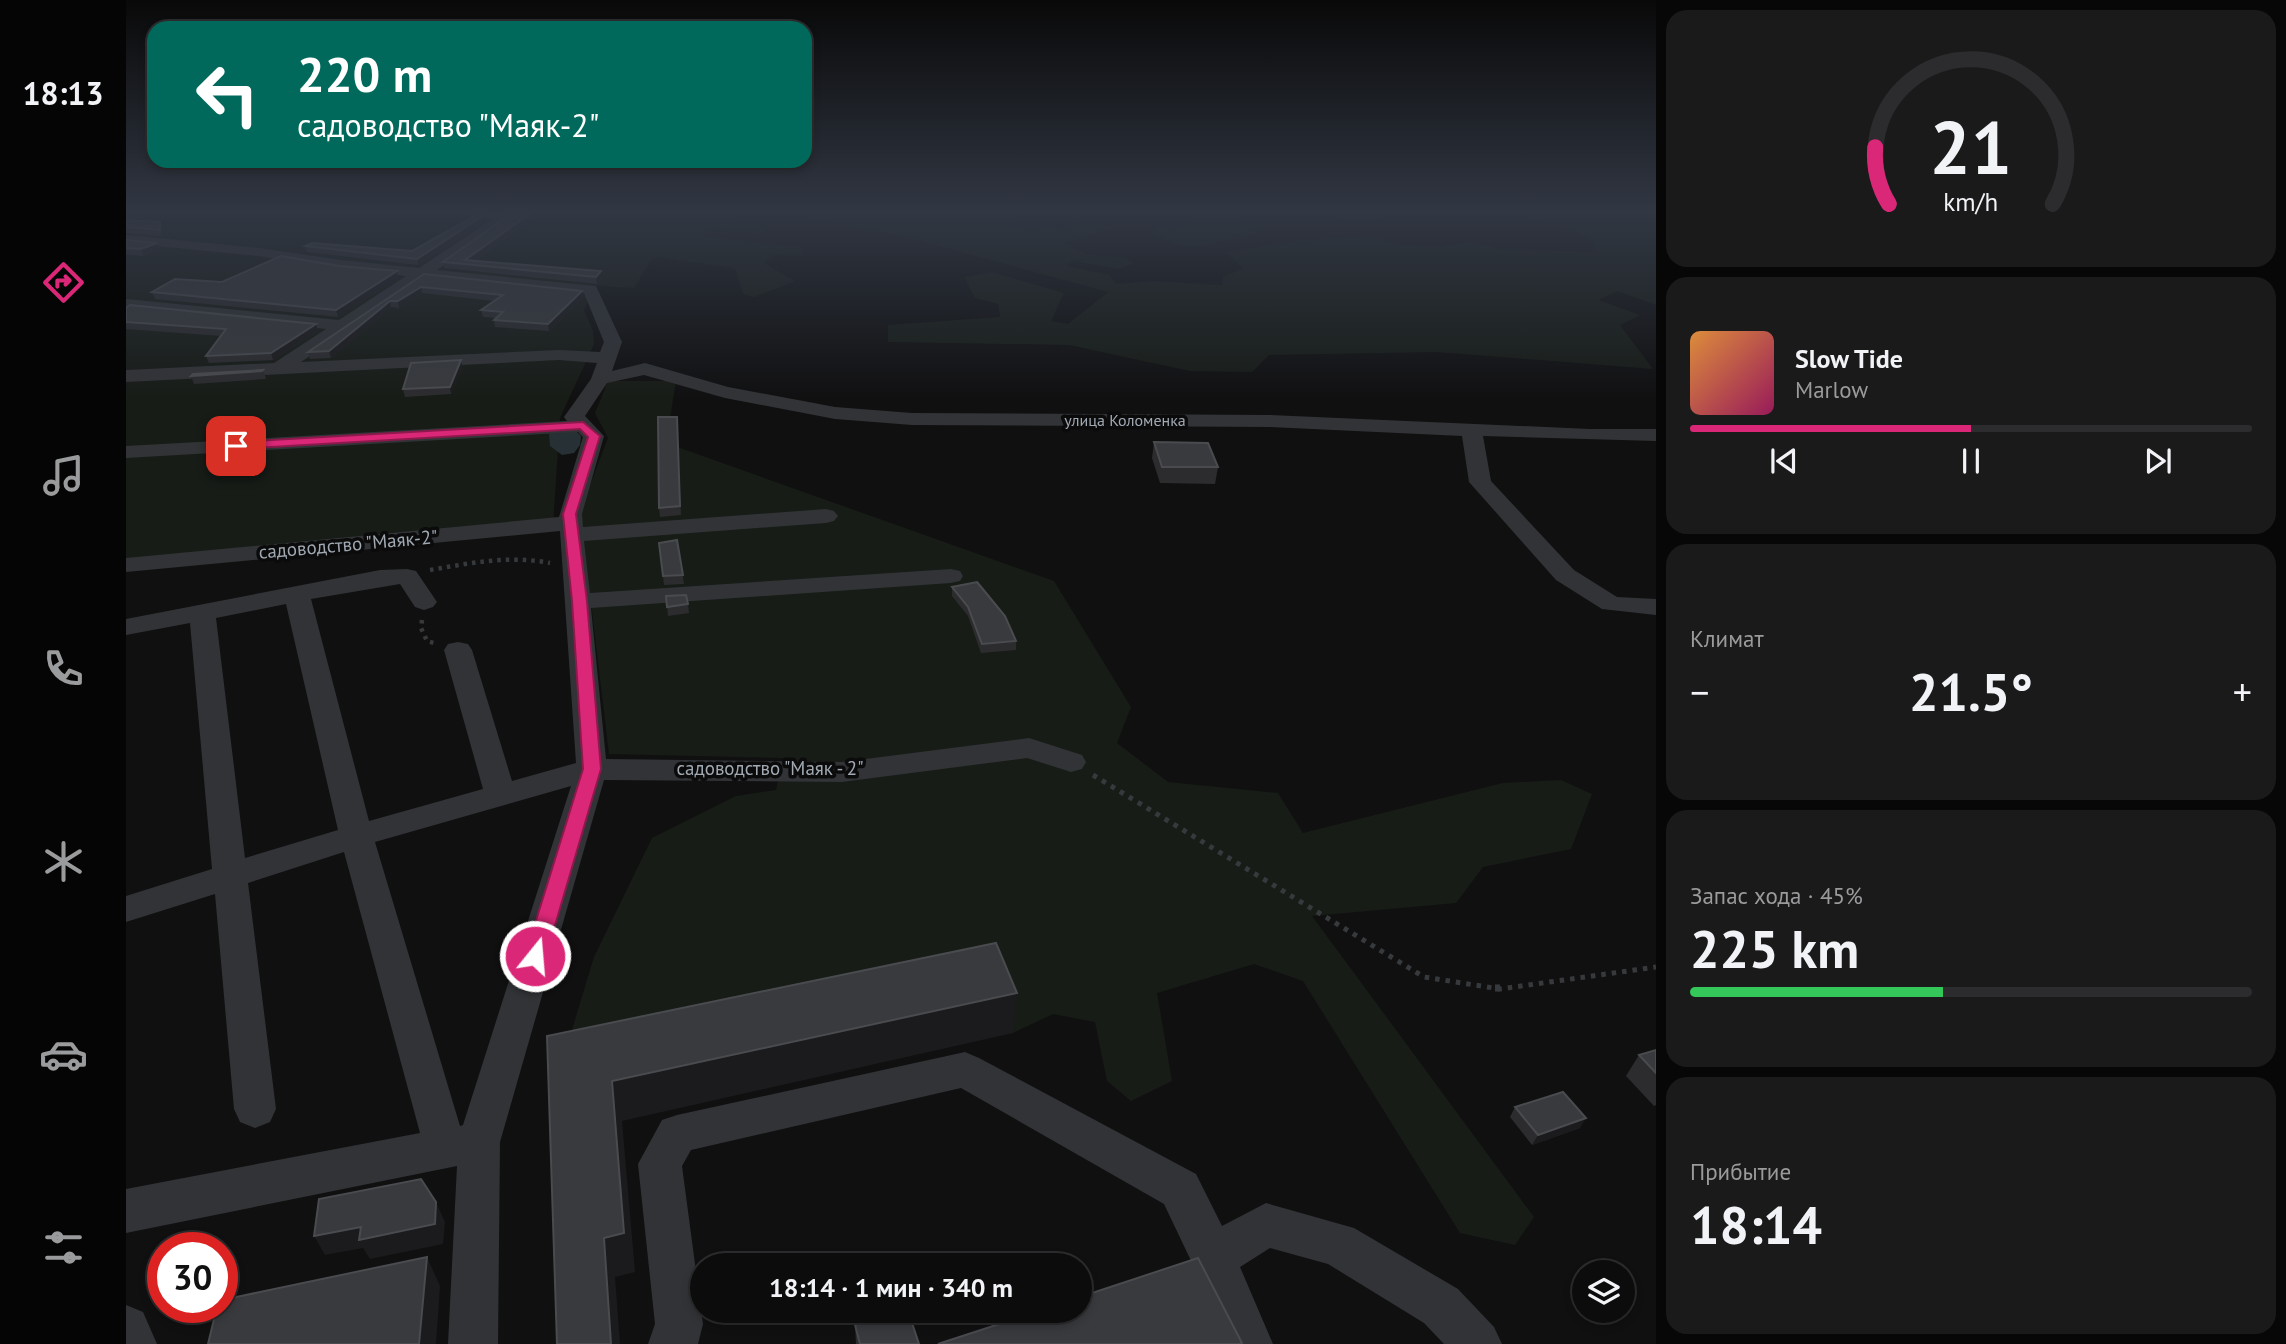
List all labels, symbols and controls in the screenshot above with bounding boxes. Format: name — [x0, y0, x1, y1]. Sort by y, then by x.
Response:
text: 220 m — [297, 42, 432, 106]
icon: left — [182, 49, 273, 140]
text: 18:13 — [22, 72, 104, 114]
text: 21 — [1930, 101, 2012, 195]
text: садоводство "Маяк-2" — [297, 104, 600, 146]
text: km/h — [1944, 186, 1998, 218]
icon: directions — [39, 258, 88, 307]
text: Slow Tide — [1795, 342, 1903, 375]
text: Marlow — [1795, 375, 1868, 404]
street label: улица Коломенка — [1064, 410, 1186, 430]
pin — [206, 416, 266, 476]
icon: arrive — [217, 427, 255, 465]
icon: previous — [1765, 442, 1803, 480]
icon: pause — [1952, 442, 1990, 480]
icon: next — [2139, 442, 2177, 480]
icon: music — [39, 451, 88, 500]
street label: садоводство "Маяк-2" — [257, 524, 439, 564]
text: Климат — [1690, 624, 1764, 653]
icon: phone — [39, 644, 88, 693]
text: 21.5° — [1909, 658, 2033, 725]
text: − — [1690, 667, 1709, 716]
text: + — [2233, 667, 2252, 716]
street label: садоводство "Маяк - 2" — [676, 756, 864, 780]
icon: climate — [39, 837, 88, 886]
text: Запас хода · 45% — [1690, 881, 1863, 910]
text: 225 km — [1690, 915, 1859, 982]
position arrow — [498, 919, 572, 993]
icon: car — [39, 1030, 88, 1079]
text: Прибытие — [1690, 1157, 1791, 1186]
text: 18:14 — [1690, 1191, 1822, 1258]
icon: filters — [39, 1223, 88, 1272]
speed limit sign: 30 — [147, 1232, 238, 1323]
map controls — [1572, 1260, 1635, 1323]
button: layers — [1572, 1260, 1635, 1323]
text: 18:14 · 1 мин · 340 m — [769, 1271, 1013, 1304]

